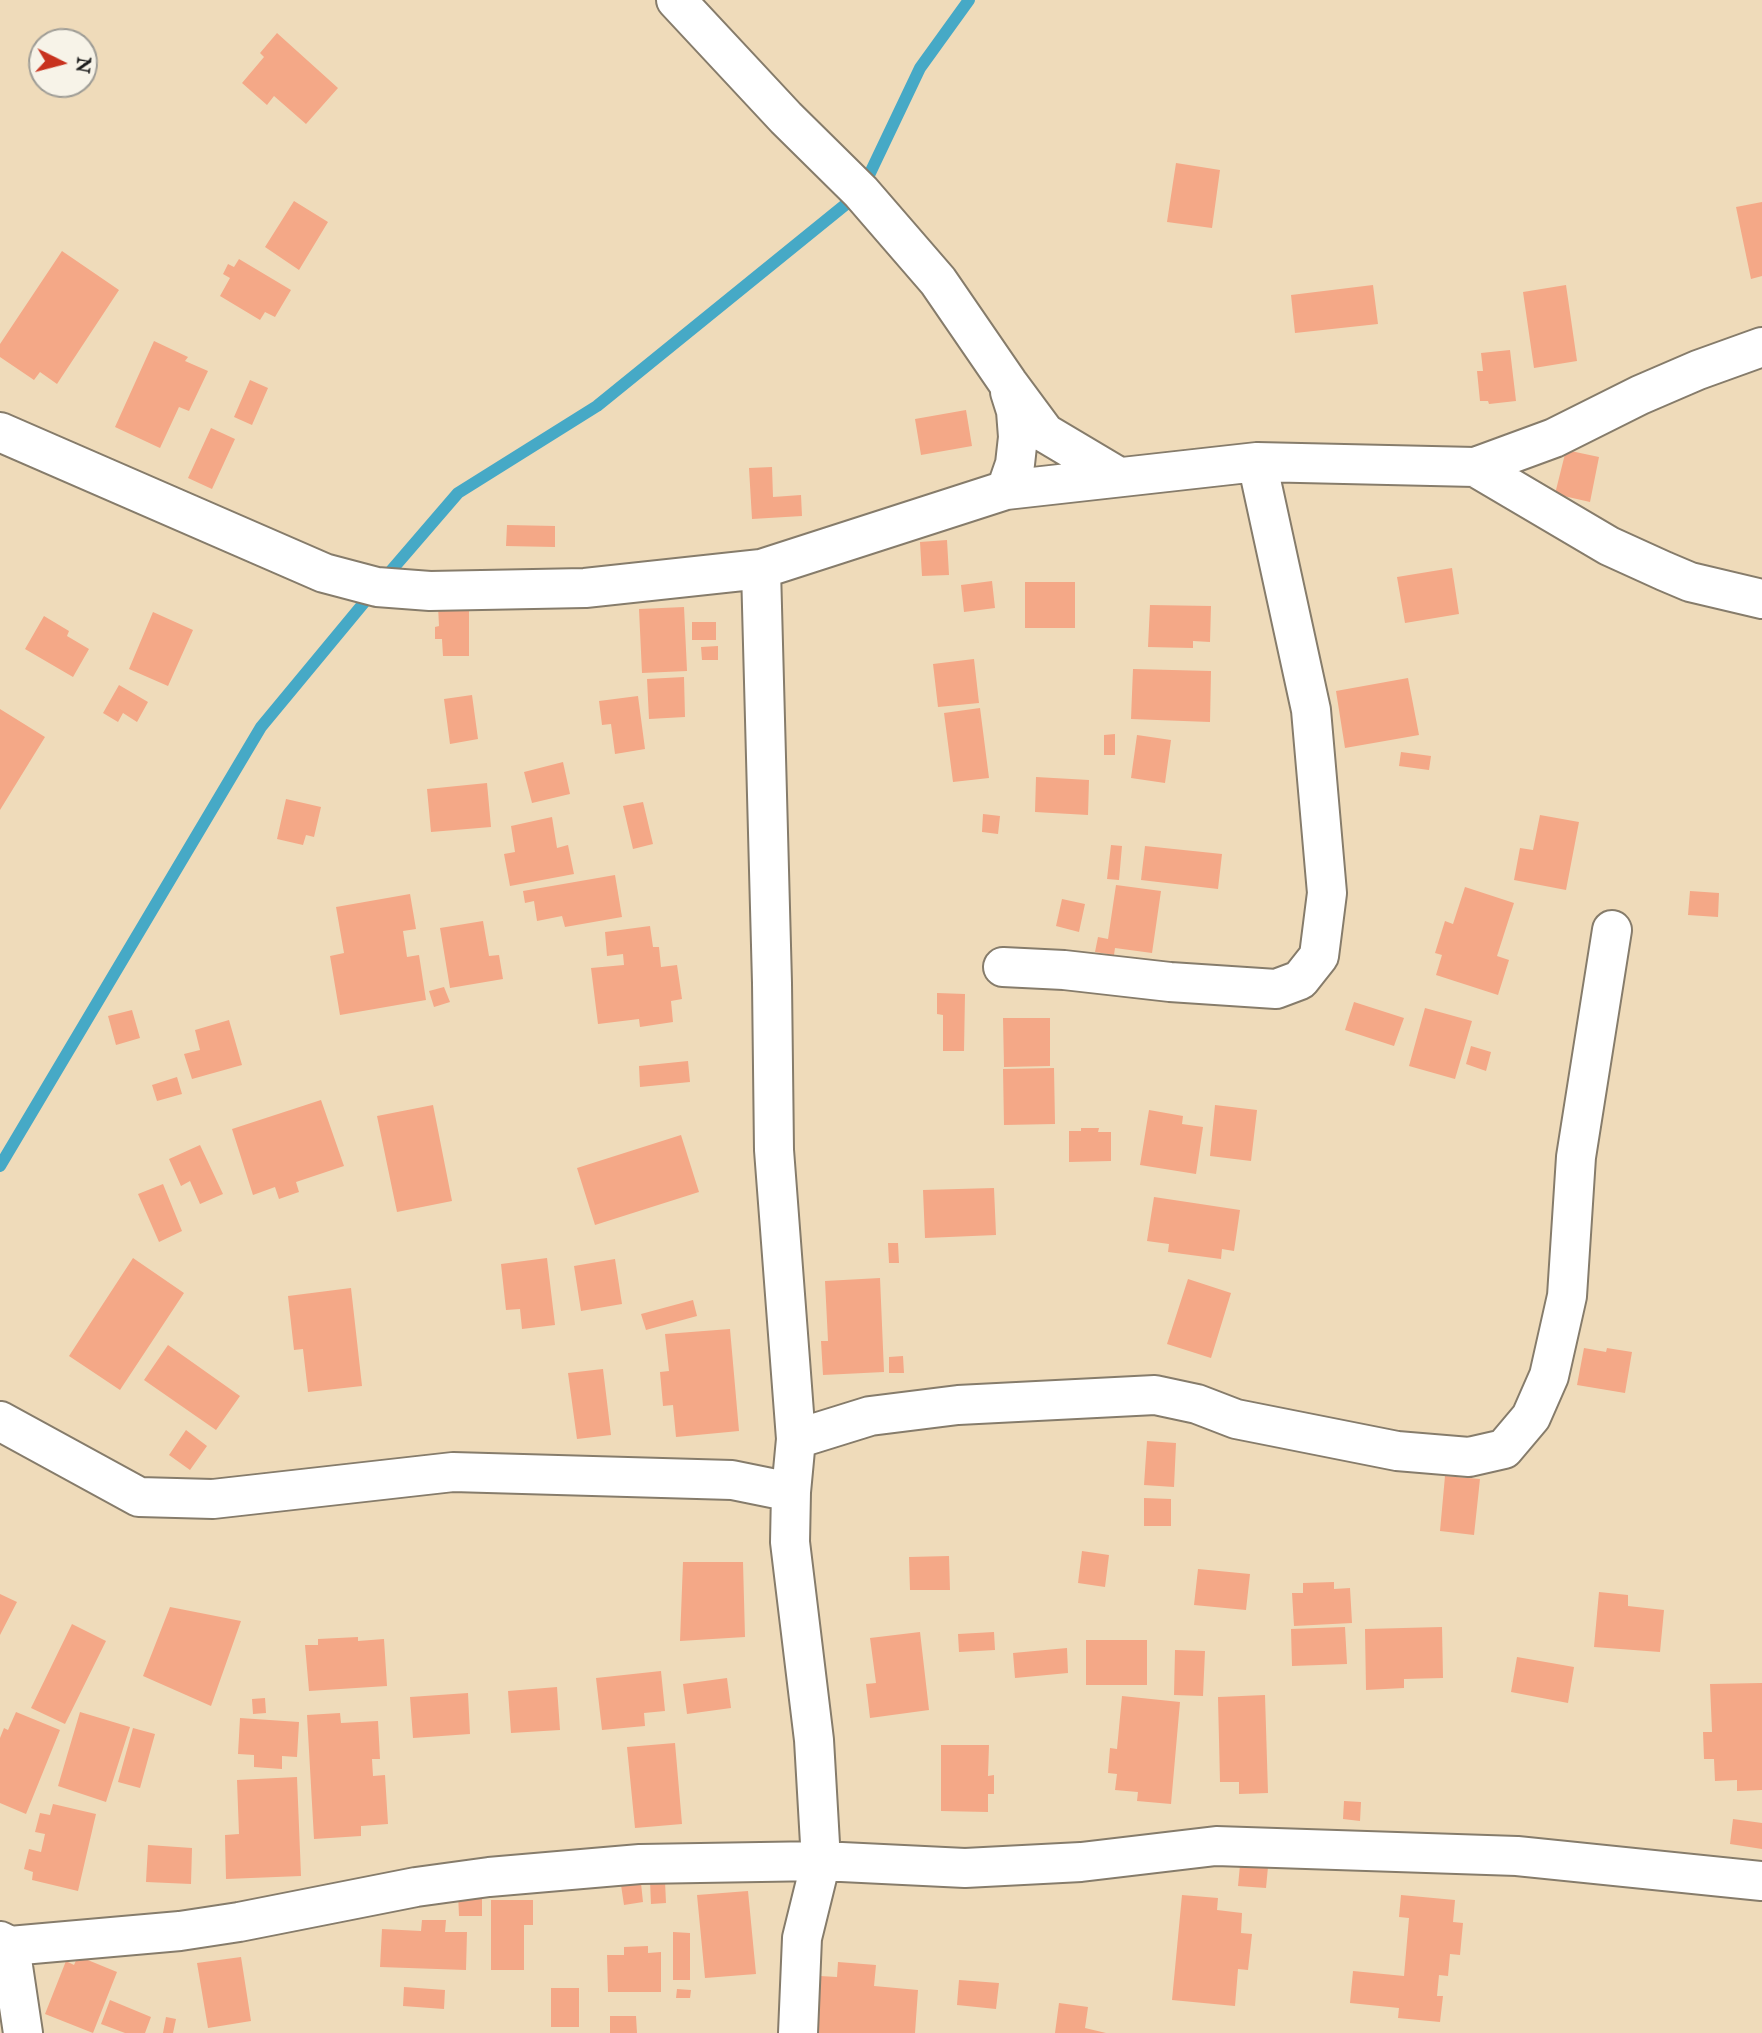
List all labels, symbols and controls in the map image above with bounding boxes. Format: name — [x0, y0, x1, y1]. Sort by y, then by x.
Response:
north arrow — [28, 28, 98, 98]
text: N — [69, 56, 95, 74]

